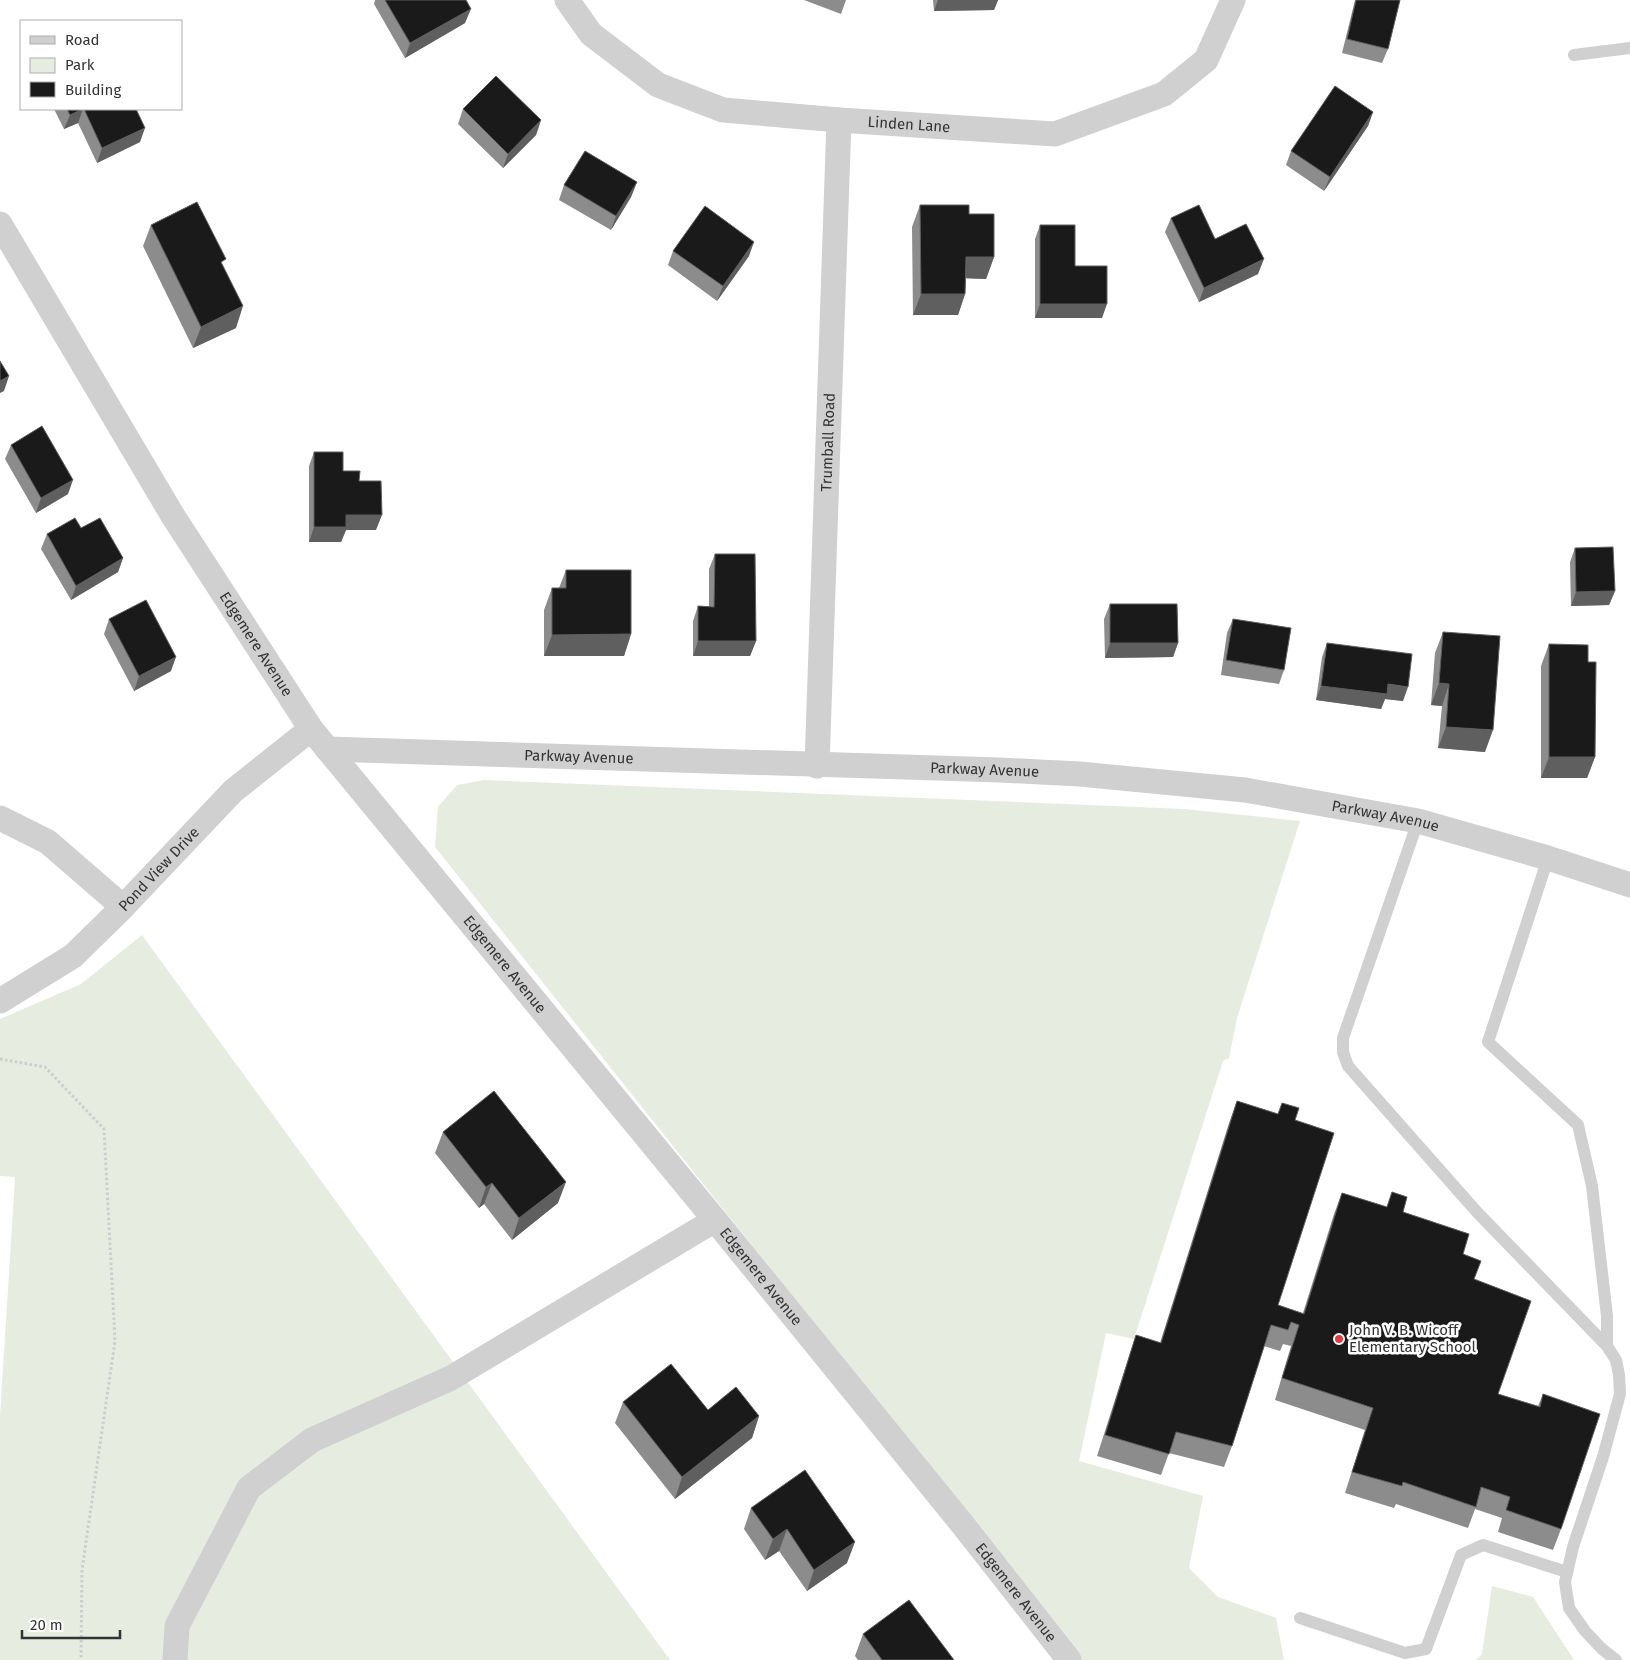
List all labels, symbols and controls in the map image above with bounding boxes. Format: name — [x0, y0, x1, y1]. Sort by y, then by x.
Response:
legend — [20, 20, 182, 110]
text: Road — [65, 31, 100, 49]
text: Park — [65, 56, 95, 74]
text: Building — [65, 81, 121, 99]
street label: Linden Lane — [867, 113, 951, 136]
street label: Trumball Road — [817, 392, 839, 492]
street label: Edgemere Avenue — [216, 588, 296, 700]
street label: Parkway Avenue — [524, 746, 634, 768]
street label: Parkway Avenue — [930, 759, 1040, 781]
street label: Parkway Avenue — [1330, 797, 1441, 836]
street label: Pond View Drive — [115, 823, 203, 915]
street label: Edgemere Avenue — [459, 912, 550, 1017]
street label: Edgemere Avenue — [716, 1224, 806, 1329]
place label: John V. B. Wicoff Elementary School — [1349, 1321, 1477, 1356]
marker: John V. B. Wicoff Elementary School — [1333, 1333, 1345, 1345]
street label: Edgemere Avenue — [972, 1539, 1060, 1646]
scale bar — [22, 1608, 120, 1640]
text: 20 m — [30, 1616, 63, 1634]

